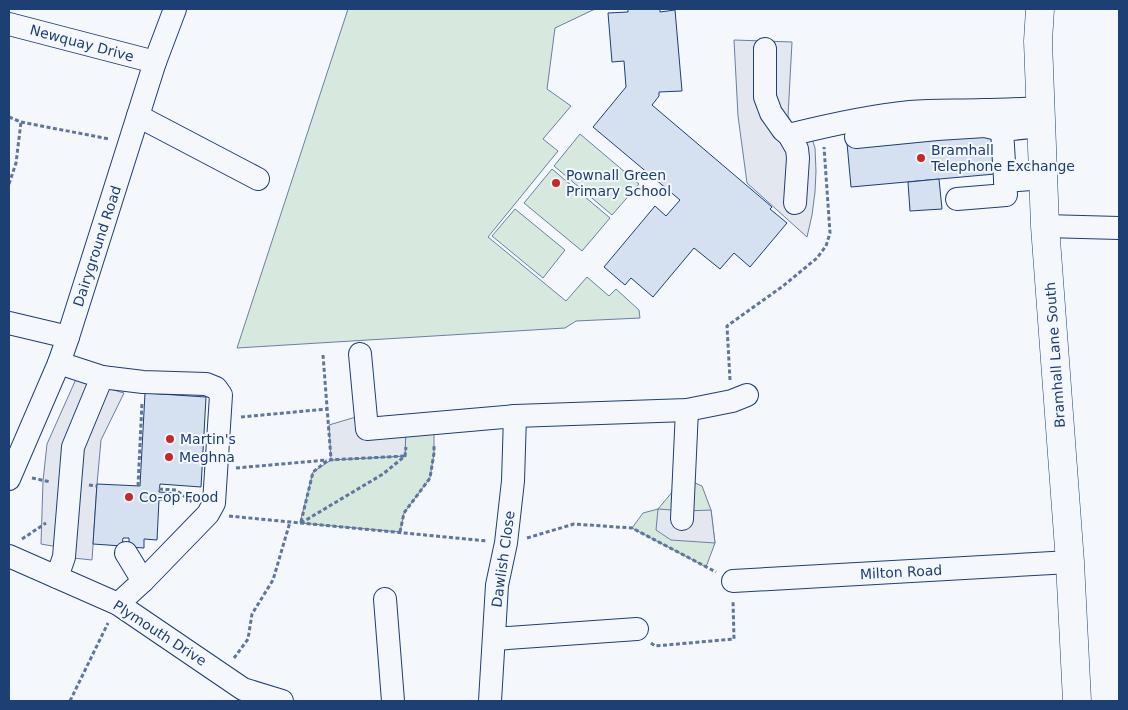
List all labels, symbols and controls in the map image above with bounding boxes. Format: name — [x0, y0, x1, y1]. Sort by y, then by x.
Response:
street label: Newquay Drive — [28, 21, 136, 65]
place label: Bramhall Telephone Exchange — [930, 142, 1075, 174]
marker: Bramhall Telephone Exchange — [915, 152, 927, 164]
place label: Pownall Green Primary School — [566, 167, 671, 199]
marker: Pownall Green Primary School — [550, 177, 562, 189]
street label: Dairyground Road — [70, 183, 124, 309]
street label: Bramhall Lane South — [1042, 281, 1068, 429]
place label: Martin's — [180, 431, 236, 447]
marker: Martin's — [164, 433, 176, 445]
place label: Meghna — [179, 449, 235, 465]
marker: Meghna — [163, 451, 175, 463]
place label: Co-op Food — [139, 489, 218, 505]
marker: Co-op Food — [123, 491, 135, 503]
street label: Dawlish Close — [488, 510, 518, 608]
street label: Milton Road — [859, 562, 943, 582]
street label: Plymouth Drive — [110, 597, 210, 669]

